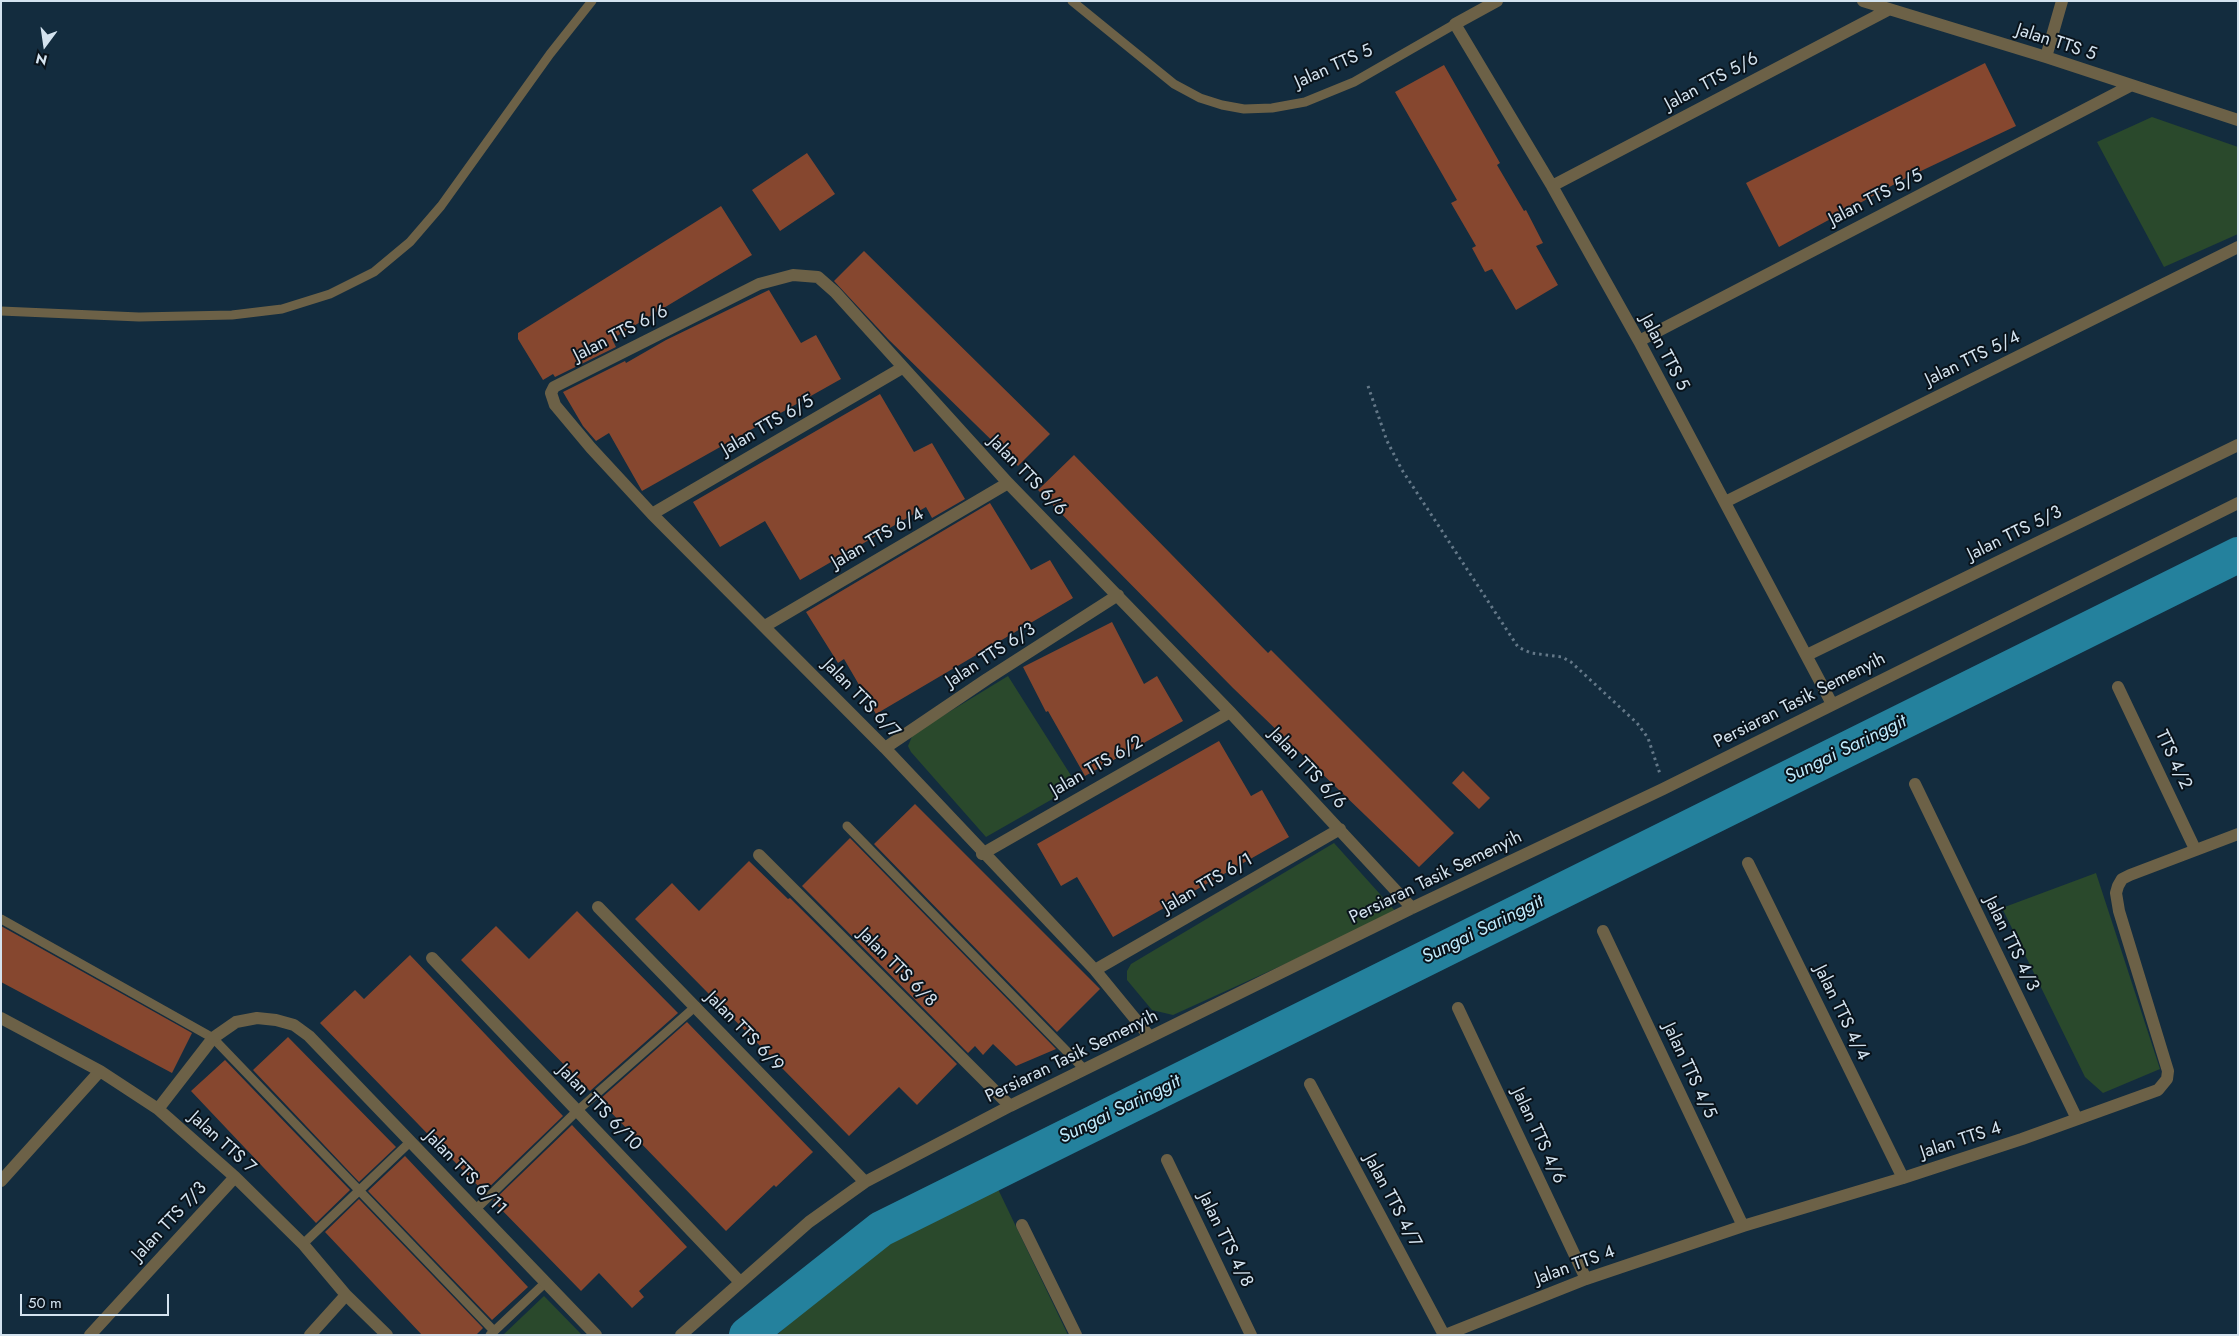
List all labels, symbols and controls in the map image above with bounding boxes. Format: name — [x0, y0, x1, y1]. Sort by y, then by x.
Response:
north arrow — [20, 20, 70, 70]
street label: Jalan TTS 5 — [2013, 20, 2099, 66]
street label: Jalan TTS 5 — [1292, 40, 1376, 94]
street label: Jalan TTS 5/6 — [1661, 48, 1763, 116]
text: N — [34, 49, 49, 71]
street label: Jalan TTS 5/5 — [1825, 165, 1927, 231]
street label: Jalan TTS 6/6 — [570, 301, 672, 367]
street label: Jalan TTS 5 — [1635, 311, 1693, 395]
street label: Jalan TTS 5/4 — [1922, 327, 2024, 391]
street label: Jalan TTS 6/5 — [718, 391, 818, 461]
street label: Jalan TTS 6/6 — [983, 431, 1071, 521]
street label: Jalan TTS 5/3 — [1964, 502, 2066, 566]
street label: Jalan TTS 6/4 — [828, 504, 928, 574]
street label: Jalan TTS 6/3 — [942, 619, 1040, 693]
street label: Persiaran Tasik Semenyih — [1711, 648, 1889, 754]
street label: Jalan TTS 6/7 — [818, 655, 904, 743]
water label: Sungai Saringgit — [1781, 711, 1911, 789]
street label: Jalan TTS 6/6 — [1264, 724, 1350, 814]
street label: TTS 4/2 — [2150, 727, 2196, 793]
street label: Jalan TTS 6/2 — [1047, 732, 1147, 802]
street label: Persiaran Tasik Semenyih — [1346, 827, 1526, 929]
street label: Jalan TTS 6/1 — [1159, 849, 1257, 919]
water label: Sungai Saringgit — [1418, 891, 1548, 969]
street label: Jalan TTS 4/3 — [1979, 893, 2043, 995]
street label: Jalan TTS 6/8 — [853, 924, 941, 1012]
street label: Jalan TTS 4/4 — [1809, 962, 1873, 1064]
street label: Jalan TTS 6/9 — [700, 987, 788, 1077]
street label: Persiaran Tasik Semenyih — [982, 1006, 1162, 1108]
street label: Jalan TTS 4/5 — [1657, 1020, 1721, 1122]
street label: Jalan TTS 6/10 — [552, 1060, 646, 1156]
water label: Sungai Saringgit — [1055, 1071, 1185, 1149]
street label: Jalan TTS 4/6 — [1506, 1085, 1570, 1187]
street label: Jalan TTS 7 — [184, 1107, 260, 1179]
street label: Jalan TTS 4 — [1918, 1118, 2004, 1164]
street label: Jalan TTS 6/11 — [419, 1126, 511, 1220]
street label: Jalan TTS 4/7 — [1358, 1151, 1426, 1251]
street label: Jalan TTS 7/3 — [128, 1178, 212, 1266]
street label: Jalan TTS 4/8 — [1193, 1189, 1257, 1291]
street label: Jalan TTS 4 — [1532, 1242, 1618, 1290]
scale bar — [22, 1284, 171, 1316]
text: 50 m — [28, 1292, 62, 1314]

